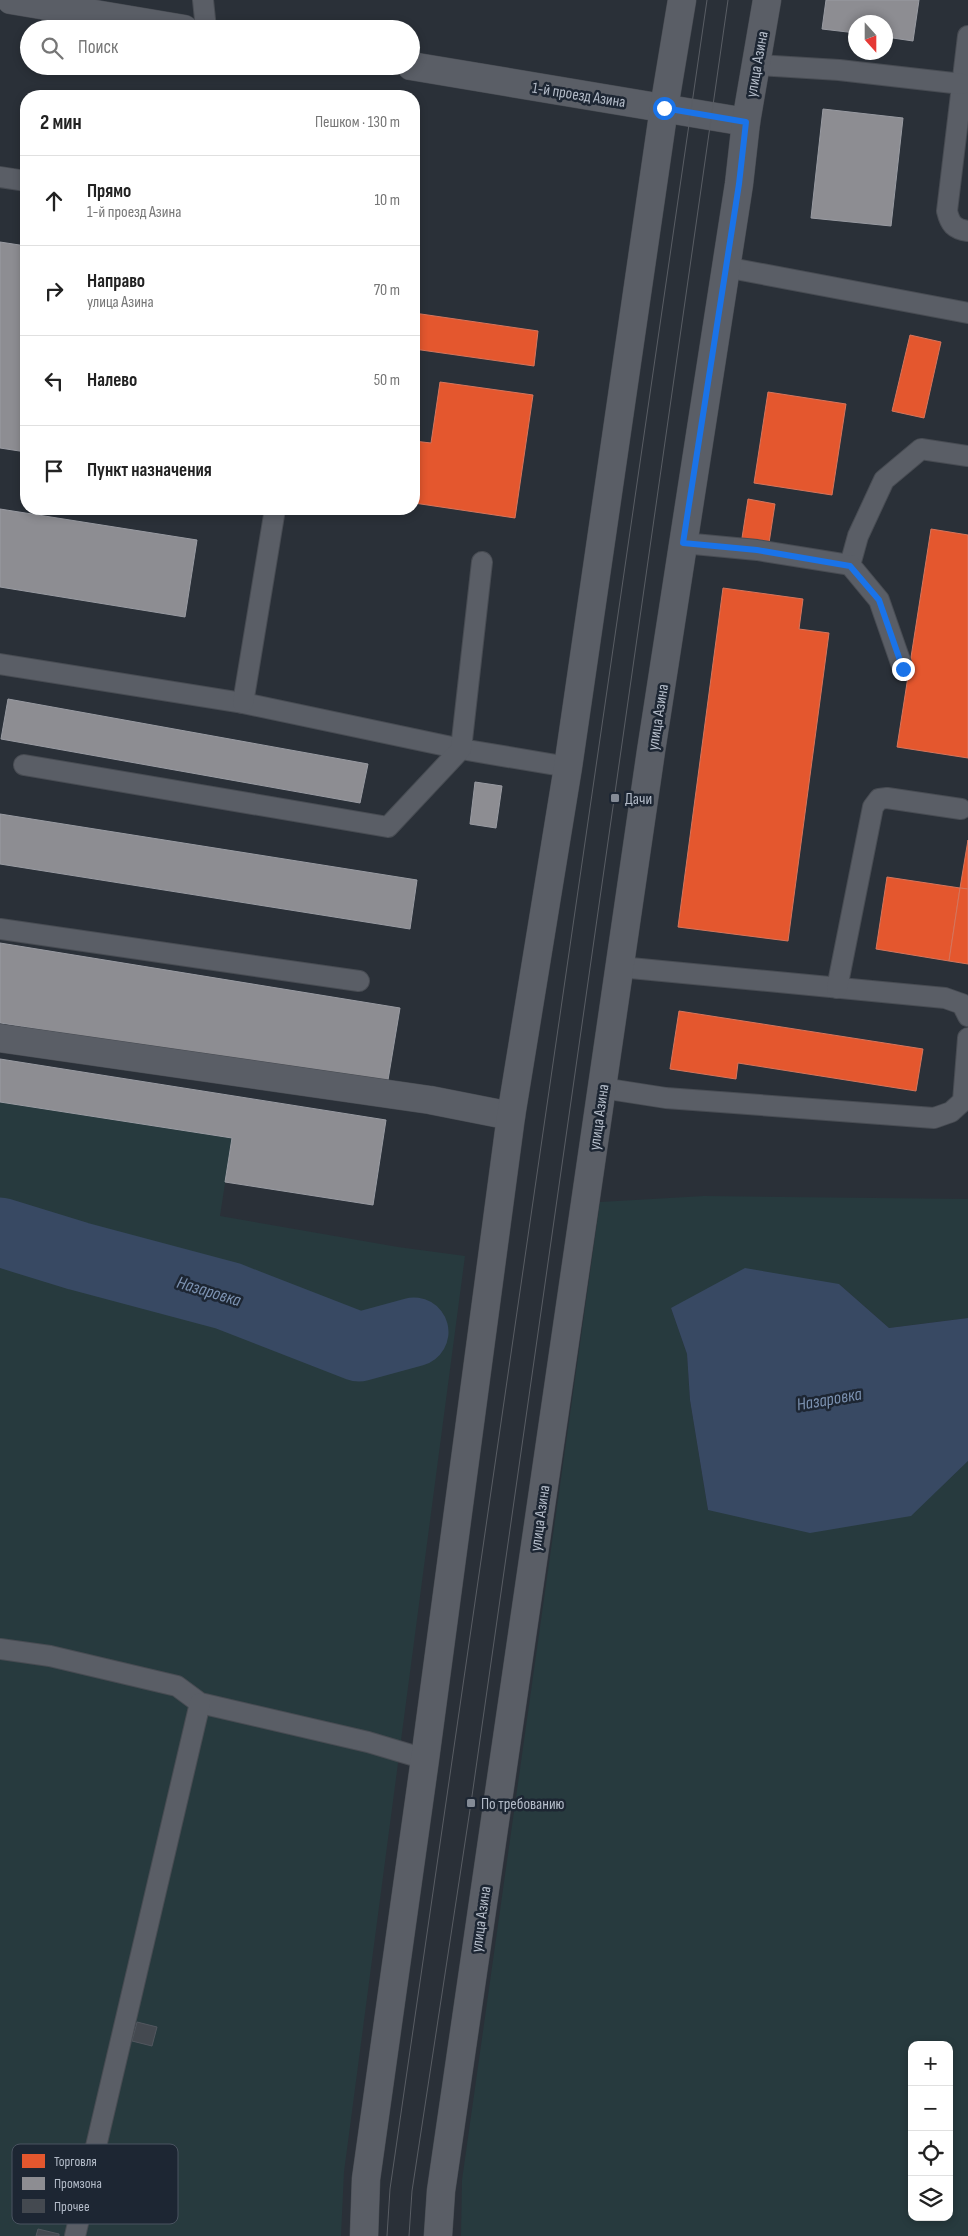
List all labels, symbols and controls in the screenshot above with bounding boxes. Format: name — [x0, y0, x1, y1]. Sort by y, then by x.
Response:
north arrow — [848, 15, 893, 60]
search box — [20, 20, 420, 75]
street label: улица Азина — [742, 30, 773, 99]
icon: search — [38, 34, 66, 62]
text: Поиск — [78, 36, 118, 59]
street label: 1-й проезд Азина — [531, 79, 627, 112]
route start — [653, 97, 676, 120]
text: 2 мин — [40, 110, 82, 135]
text: Пешком · 130 m — [315, 113, 400, 132]
text: Прямо — [87, 180, 131, 203]
icon: ahead — [40, 187, 68, 215]
text: 10 m — [374, 191, 400, 210]
text: 1-й проезд Азина — [87, 203, 181, 222]
text: Направо — [87, 270, 145, 293]
icon: right — [40, 277, 68, 305]
text: 70 m — [374, 281, 400, 300]
text: улица Азина — [87, 293, 154, 312]
icon: left — [40, 367, 68, 395]
text: Налево — [87, 369, 137, 392]
text: 50 m — [374, 371, 400, 390]
icon: arrive — [40, 457, 68, 485]
text: Пункт назначения — [87, 459, 212, 482]
route end — [892, 658, 915, 681]
street label: улица Азина — [644, 683, 673, 752]
place label: Дачи — [625, 790, 652, 809]
marker: Дачи — [609, 792, 621, 804]
street label: улица Азина — [585, 1083, 614, 1152]
water label: Назаровка — [174, 1272, 244, 1311]
water label: Назаровка — [795, 1383, 864, 1416]
street label: улица Азина — [526, 1484, 555, 1553]
place label: По требованию — [481, 1795, 565, 1814]
marker: По требованию — [465, 1797, 477, 1809]
street label: улица Азина — [467, 1885, 496, 1954]
map controls — [908, 2041, 953, 2221]
button: + — [908, 2041, 953, 2086]
button: − — [908, 2086, 953, 2131]
button: locate — [908, 2131, 953, 2176]
legend — [12, 2144, 178, 2224]
text: Торговля — [54, 2153, 97, 2170]
text: Промзона — [54, 2175, 102, 2192]
button: layers — [908, 2176, 953, 2221]
text: Прочее — [54, 2198, 90, 2215]

